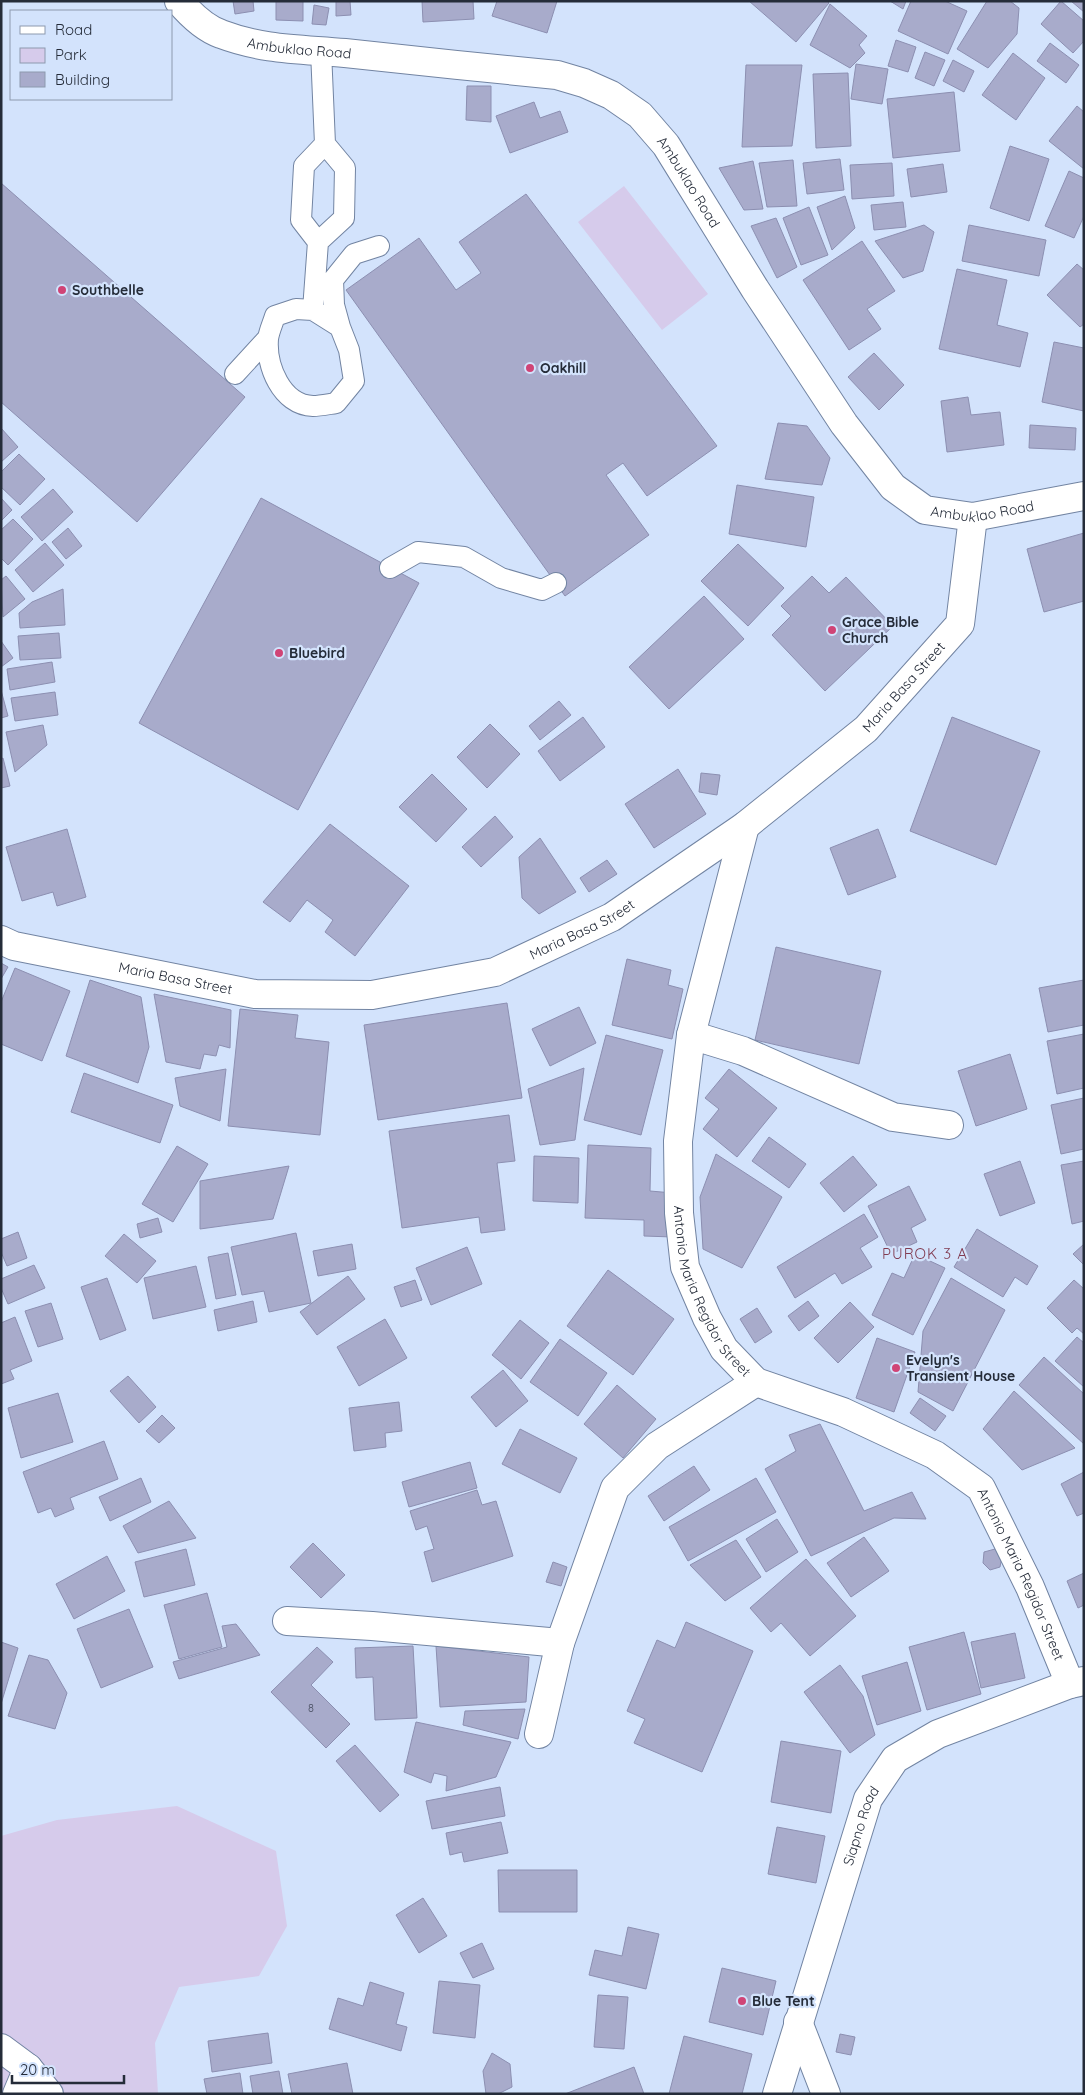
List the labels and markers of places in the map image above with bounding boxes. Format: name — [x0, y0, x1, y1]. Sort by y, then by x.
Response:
place label: Southbelle — [72, 281, 144, 299]
marker: Southbelle — [56, 284, 68, 296]
place label: Oakhill — [540, 359, 586, 377]
marker: Oakhill — [524, 362, 536, 374]
place label: Grace Bible Church — [842, 613, 919, 647]
marker: Grace Bible Church — [826, 624, 838, 636]
place label: Bluebird — [289, 644, 345, 662]
marker: Bluebird — [273, 647, 285, 659]
place label: Evelyn's Transient House — [906, 1351, 1015, 1385]
marker: Evelyn's Transient House — [890, 1362, 902, 1374]
place label: Blue Tent — [752, 1992, 815, 2010]
marker: Blue Tent — [736, 1995, 748, 2007]

